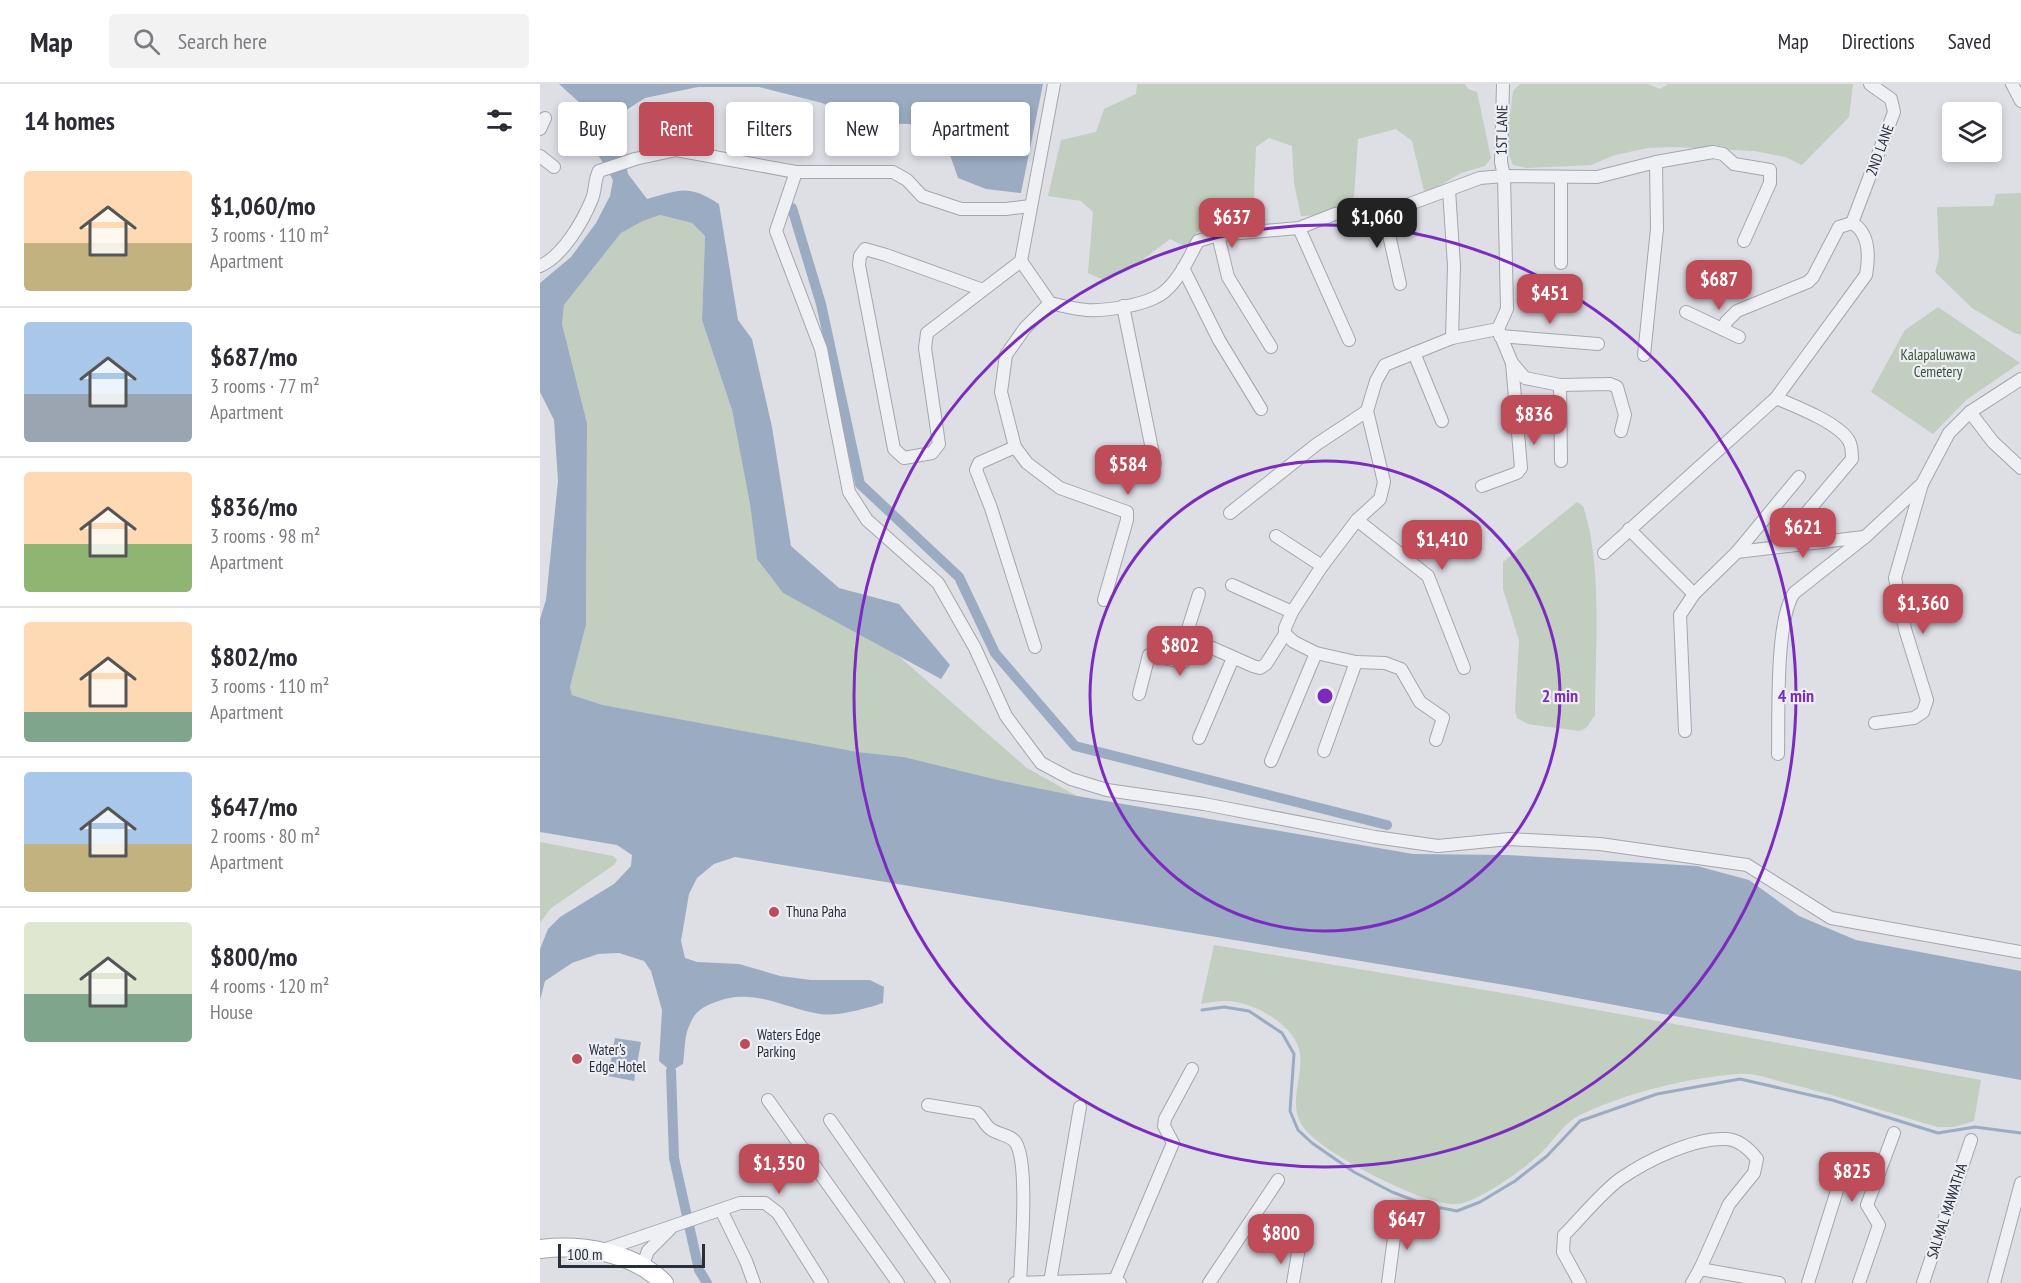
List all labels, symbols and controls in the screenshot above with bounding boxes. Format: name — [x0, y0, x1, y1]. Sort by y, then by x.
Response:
search box — [109, 14, 529, 68]
text: Map — [30, 23, 73, 60]
icon: search — [130, 25, 163, 58]
text: Search here — [178, 27, 267, 55]
text: Map — [1778, 28, 1809, 55]
text: Directions — [1842, 28, 1915, 55]
text: Saved — [1948, 28, 1991, 55]
chip: Buy — [558, 102, 627, 156]
chip: Rent — [639, 102, 714, 156]
chip: Filters — [726, 102, 813, 156]
chip: New — [825, 102, 899, 156]
chip: Apartment — [911, 102, 1030, 156]
map controls — [1942, 102, 2002, 162]
button: layers — [1942, 102, 2002, 162]
text: 14 homes — [24, 104, 115, 137]
icon: filters — [483, 104, 516, 137]
street label: 1ST LANE — [1492, 105, 1511, 155]
street label: 2ND LANE — [1861, 121, 1898, 178]
text: $1,060/mo — [210, 189, 316, 222]
icon: home — [72, 195, 144, 267]
pin: $637 — [1196, 198, 1268, 249]
pin: $1,060 — [1328, 198, 1426, 249]
text: $637 — [1213, 204, 1251, 230]
text: $1,060 — [1351, 204, 1403, 230]
text: 3 rooms · 110 m² — [210, 222, 329, 248]
text: Apartment — [210, 248, 283, 274]
pin: $687 — [1683, 260, 1755, 311]
text: $687 — [1700, 266, 1738, 292]
pin: $451 — [1514, 274, 1586, 325]
text: $451 — [1531, 280, 1569, 306]
text: $687/mo — [210, 340, 298, 373]
park label: Kalapaluwawa Cemetery — [1901, 345, 1975, 381]
icon: home — [72, 346, 144, 418]
text: 3 rooms · 77 m² — [210, 373, 320, 399]
pin: $836 — [1498, 395, 1570, 446]
text: Apartment — [210, 399, 283, 425]
text: $836 — [1515, 401, 1553, 427]
pin: $584 — [1092, 445, 1164, 496]
text: $584 — [1109, 451, 1147, 477]
text: $836/mo — [210, 490, 298, 523]
icon: home — [72, 496, 144, 568]
pin: $621 — [1767, 508, 1839, 559]
text: $621 — [1784, 514, 1822, 540]
pin: $1,410 — [1393, 520, 1491, 571]
text: 3 rooms · 98 m² — [210, 523, 320, 549]
text: $1,410 — [1416, 526, 1468, 552]
text: Apartment — [210, 549, 283, 575]
pin: $1,360 — [1874, 584, 1972, 635]
text: $1,360 — [1897, 590, 1949, 616]
pin: $802 — [1144, 626, 1216, 677]
text: $802 — [1161, 632, 1199, 658]
text: $802/mo — [210, 640, 298, 673]
icon: home — [72, 646, 144, 718]
text: 3 rooms · 110 m² — [210, 673, 329, 699]
text: 2 min — [1542, 684, 1578, 707]
text: 4 min — [1778, 684, 1814, 707]
centre of rings — [1315, 686, 1335, 706]
text: Apartment — [210, 699, 283, 725]
text: $647/mo — [210, 790, 298, 823]
icon: home — [72, 796, 144, 868]
text: 2 rooms · 80 m² — [210, 823, 320, 849]
text: Apartment — [210, 849, 283, 875]
place label: Thuna Paha — [786, 902, 847, 921]
marker: Thuna Paha — [767, 905, 781, 919]
text: $800/mo — [210, 940, 298, 973]
icon: home — [72, 946, 144, 1018]
text: 4 rooms · 120 m² — [210, 973, 329, 999]
text: House — [210, 999, 253, 1025]
place label: Waters Edge Parking — [757, 1025, 821, 1061]
marker: Waters Edge Parking — [738, 1037, 752, 1051]
place label: Water's Edge Hotel — [589, 1040, 647, 1076]
marker: Water's Edge Hotel — [570, 1052, 584, 1066]
pin: $1,350 — [730, 1144, 828, 1195]
text: $1,350 — [753, 1150, 805, 1176]
pin: $825 — [1816, 1152, 1888, 1203]
text: $825 — [1833, 1158, 1871, 1184]
street label: SALMAL MAWATHA — [1922, 1160, 1971, 1261]
pin: $647 — [1371, 1200, 1443, 1251]
text: $647 — [1388, 1206, 1426, 1232]
pin: $800 — [1245, 1214, 1317, 1265]
text: $800 — [1262, 1220, 1300, 1246]
scale bar — [558, 1241, 705, 1268]
text: 100 m — [567, 1244, 602, 1264]

